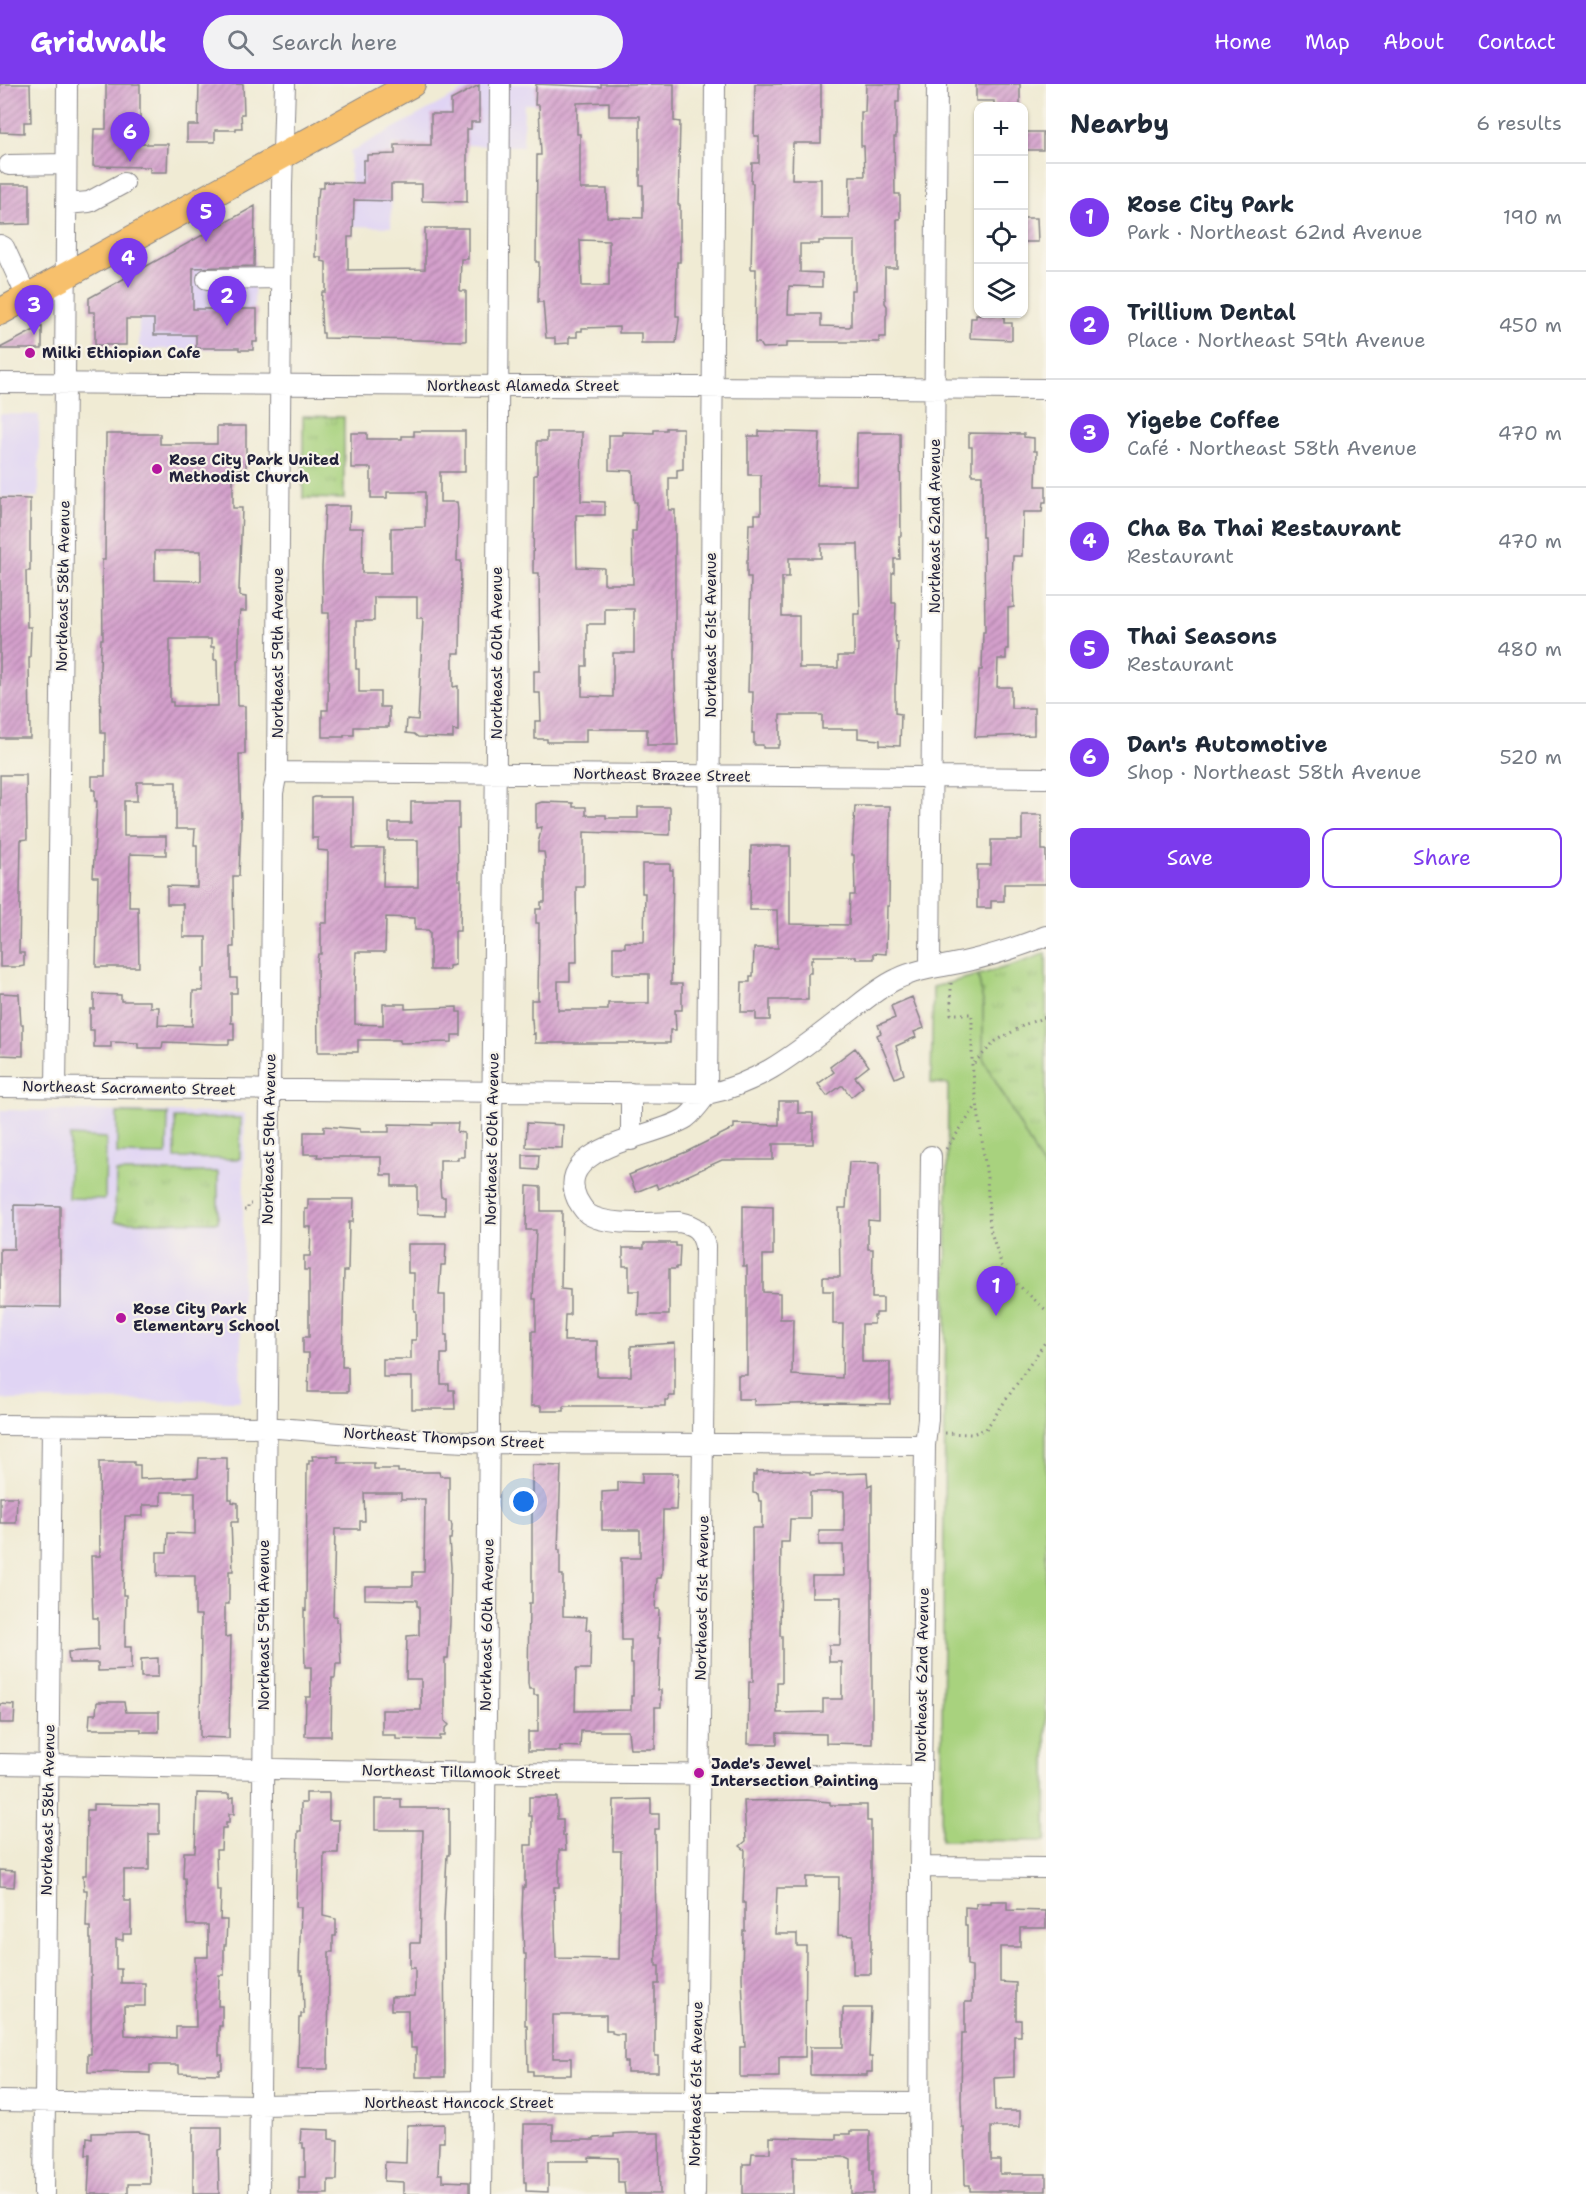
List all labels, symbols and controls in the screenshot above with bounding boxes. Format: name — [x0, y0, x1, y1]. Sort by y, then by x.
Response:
search box — [203, 15, 623, 69]
text: Gridwalk — [30, 23, 167, 61]
icon: search — [224, 26, 257, 59]
text: Search here — [272, 28, 398, 57]
text: Home — [1214, 28, 1272, 56]
text: Map — [1305, 28, 1350, 56]
text: About — [1383, 28, 1444, 56]
text: Contact — [1477, 28, 1556, 56]
map controls — [974, 102, 1028, 318]
button: + — [974, 102, 1028, 156]
text: Nearby — [1070, 106, 1169, 141]
text: 6 results — [1476, 110, 1562, 136]
pin: 6 — [110, 112, 150, 162]
button: − — [974, 156, 1028, 210]
text: Rose City Park — [1127, 190, 1294, 219]
pin: 5 — [186, 192, 226, 242]
text: 1 — [1085, 204, 1094, 230]
text: 190 m — [1503, 204, 1562, 230]
button: locate — [974, 210, 1028, 264]
text: Park · Northeast 62nd Avenue — [1127, 219, 1422, 245]
pin: 4 — [108, 238, 148, 288]
button: layers — [974, 264, 1028, 318]
pin: 2 — [208, 276, 246, 326]
pin: 3 — [15, 286, 54, 335]
text: Trillium Dental — [1127, 298, 1296, 327]
text: 2 — [1083, 312, 1097, 338]
text: 450 m — [1498, 312, 1562, 338]
text: Place · Northeast 59th Avenue — [1127, 327, 1426, 353]
place label: Milki Ethiopian Cafe — [42, 343, 201, 363]
marker: Milki Ethiopian Cafe — [23, 346, 37, 360]
street label: Northeast Alameda Street — [427, 376, 619, 396]
text: Yigebe Coffee — [1127, 406, 1280, 435]
text: 3 — [1083, 420, 1097, 446]
text: 470 m — [1498, 420, 1562, 446]
text: Café · Northeast 58th Avenue — [1127, 435, 1417, 461]
street label: Northeast 62nd Avenue — [925, 439, 945, 613]
place label: Rose City Park United Methodist Church — [169, 450, 339, 487]
marker: Rose City Park United Methodist Church — [150, 462, 164, 476]
street label: Northeast 58th Avenue — [52, 500, 74, 672]
text: Cha Ba Thai Restaurant — [1127, 514, 1401, 543]
text: 4 — [1083, 528, 1097, 554]
text: 470 m — [1498, 528, 1562, 554]
text: Restaurant — [1127, 543, 1234, 569]
street label: Northeast 61st Avenue — [701, 552, 721, 718]
street label: Northeast 60th Avenue — [487, 566, 507, 740]
street label: Northeast 59th Avenue — [268, 567, 288, 739]
text: Thai Seasons — [1127, 622, 1277, 651]
text: 5 — [1083, 636, 1096, 662]
text: 480 m — [1497, 636, 1562, 662]
text: Restaurant — [1127, 651, 1234, 677]
text: Dan's Automotive — [1127, 730, 1328, 759]
text: 6 — [1083, 744, 1097, 770]
text: 520 m — [1499, 744, 1562, 770]
text: Shop · Northeast 58th Avenue — [1127, 759, 1422, 785]
street label: Northeast Brazee Street — [573, 763, 751, 787]
button: Save — [1070, 828, 1310, 888]
button: Share — [1322, 828, 1562, 888]
street label: Northeast 60th Avenue — [480, 1052, 504, 1226]
street label: Northeast 59th Avenue — [258, 1053, 280, 1225]
street label: Northeast Sacramento Street — [22, 1076, 236, 1100]
pin: 1 — [976, 1266, 1016, 1316]
place label: Rose City Park Elementary School — [133, 1299, 280, 1336]
marker: Rose City Park Elementary School — [114, 1311, 128, 1325]
street label: Northeast Thompson Street — [343, 1423, 545, 1453]
your location — [509, 1487, 538, 1516]
street label: Northeast 61st Avenue — [691, 1515, 713, 1681]
street label: Northeast 60th Avenue — [475, 1538, 499, 1712]
street label: Northeast 59th Avenue — [254, 1539, 274, 1711]
street label: Northeast 62nd Avenue — [910, 1587, 934, 1763]
street label: Northeast 58th Avenue — [37, 1724, 59, 1896]
place label: Jade's Jewel Intersection Painting — [711, 1754, 879, 1791]
street label: Northeast Tillamook Street — [361, 1760, 561, 1784]
marker: Jade's Jewel Intersection Painting — [692, 1766, 706, 1780]
street label: Northeast 61st Avenue — [685, 2001, 707, 2167]
street label: Northeast Hancock Street — [364, 2093, 554, 2113]

